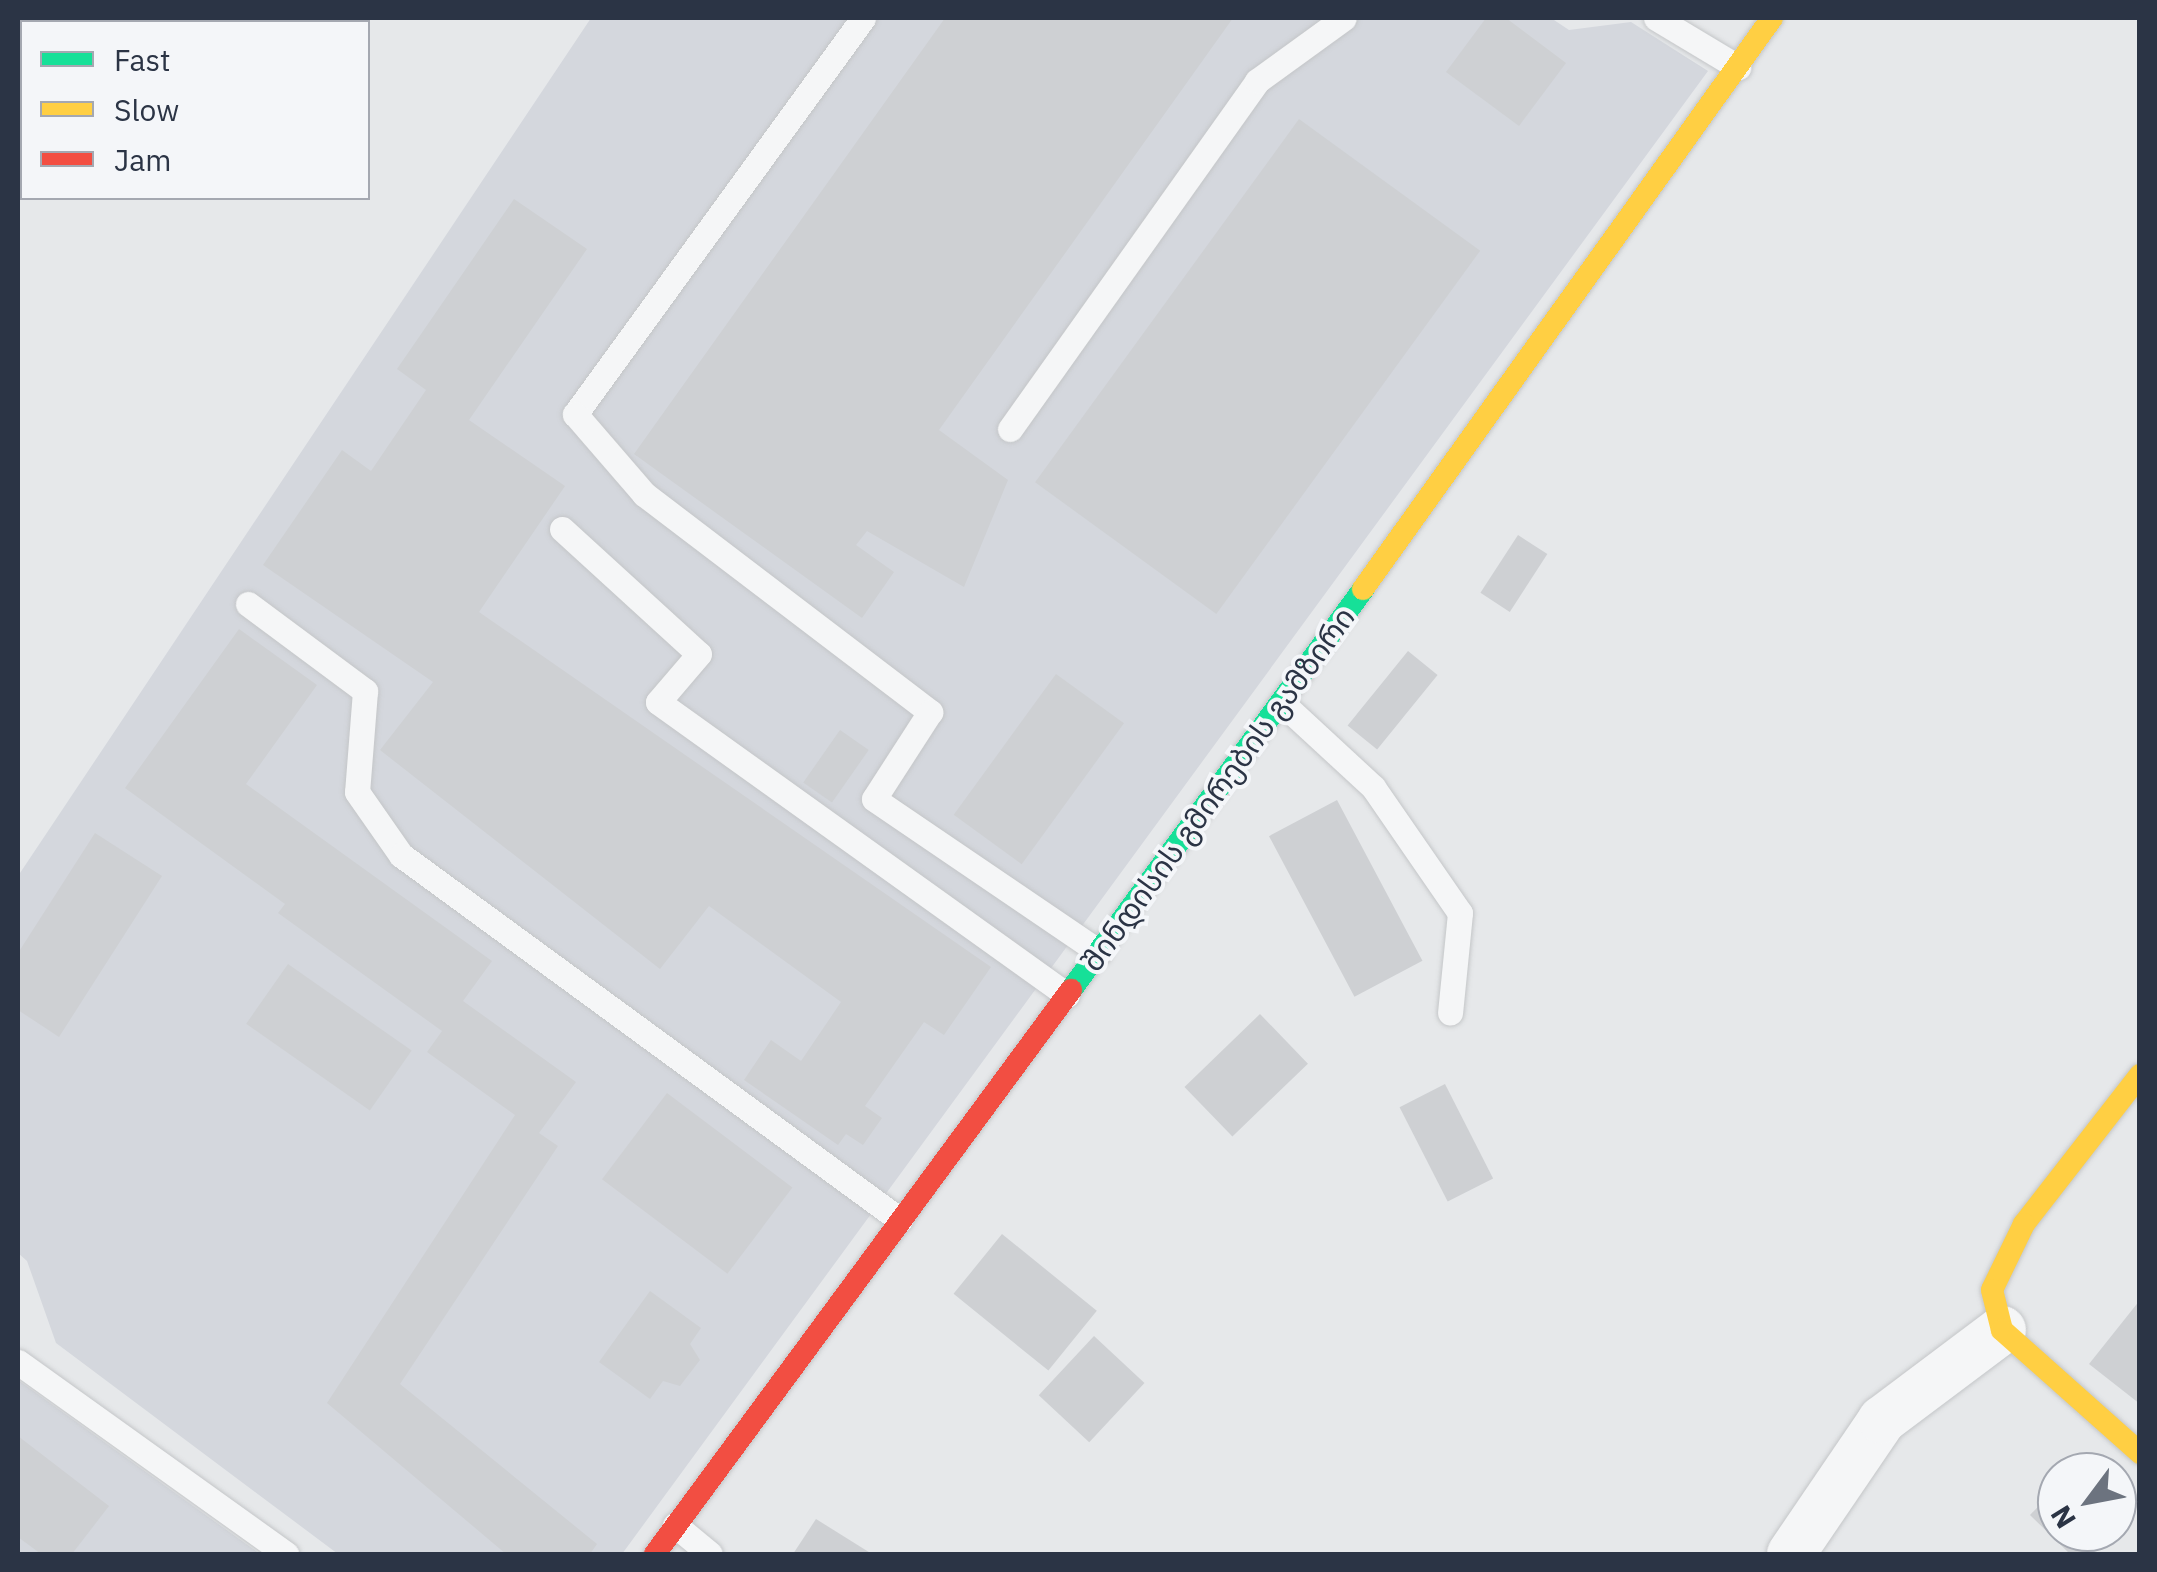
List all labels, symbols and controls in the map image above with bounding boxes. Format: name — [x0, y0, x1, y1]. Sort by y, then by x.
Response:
legend — [20, 20, 370, 200]
text: Fast — [114, 40, 171, 79]
text: Slow — [114, 90, 179, 129]
text: Jam — [114, 140, 172, 179]
street label: შინდისის გმირების გამზირი — [1074, 600, 1362, 978]
north arrow — [2037, 1452, 2137, 1552]
text: N — [2042, 1499, 2084, 1536]

